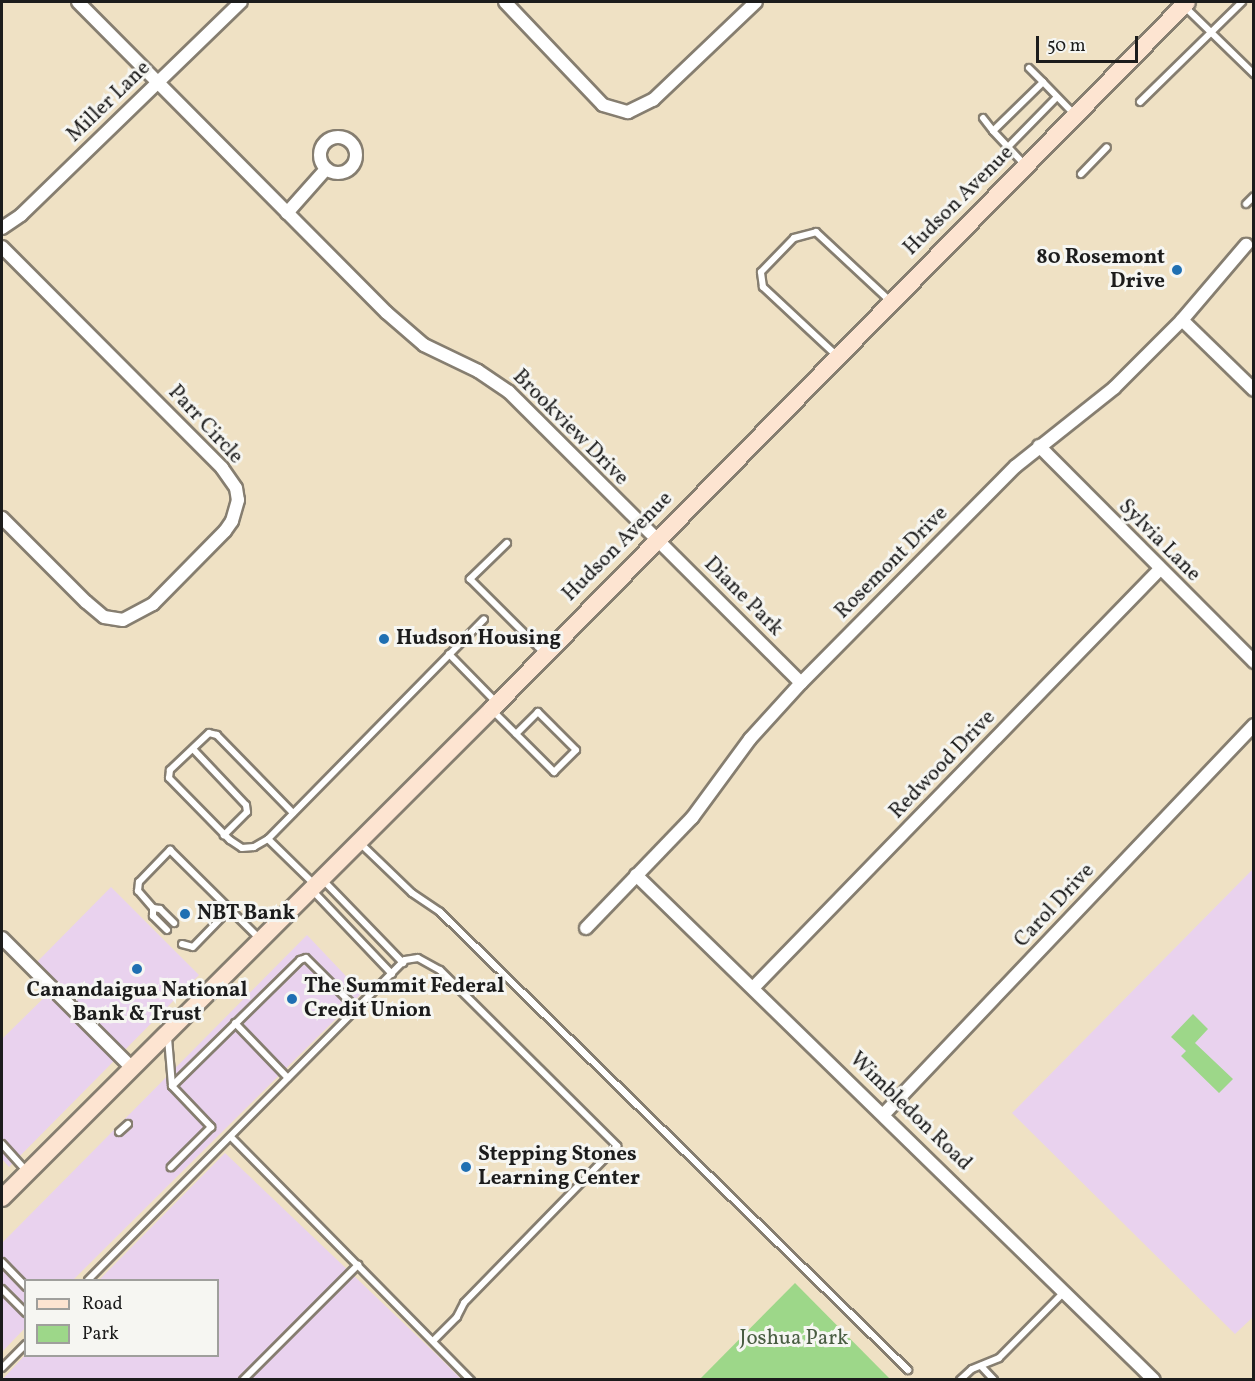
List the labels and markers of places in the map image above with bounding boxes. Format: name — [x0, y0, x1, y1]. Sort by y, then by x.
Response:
place label: 80 Rosemont Drive — [1036, 245, 1165, 295]
marker: 80 Rosemont Drive — [1170, 263, 1184, 277]
place label: Hudson Housing — [396, 626, 561, 652]
marker: Hudson Housing — [377, 632, 391, 646]
place label: NBT Bank — [197, 901, 296, 927]
marker: NBT Bank — [178, 907, 192, 921]
marker: Canandaigua National Bank & Trust — [130, 962, 144, 976]
place label: The Summit Federal Credit Union — [304, 974, 504, 1024]
place label: Canandaigua National Bank & Trust — [26, 978, 248, 1028]
marker: The Summit Federal Credit Union — [285, 992, 299, 1006]
place label: Stepping Stones Learning Center — [478, 1142, 640, 1192]
marker: Stepping Stones Learning Center — [459, 1160, 473, 1174]

